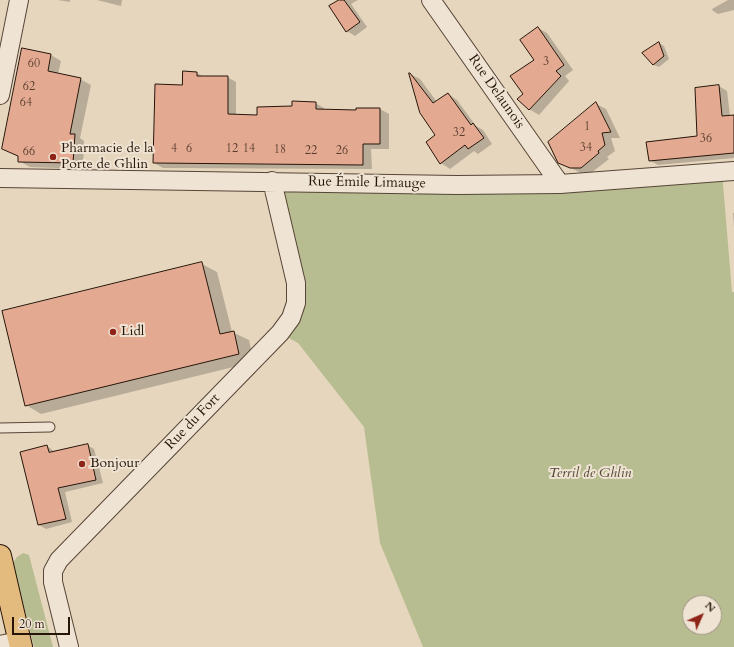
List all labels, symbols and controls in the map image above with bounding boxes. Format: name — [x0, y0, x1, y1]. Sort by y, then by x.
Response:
street label: Rue Delaunois — [464, 52, 528, 132]
house number: 3 — [543, 55, 549, 69]
house number: 60 — [28, 57, 40, 71]
house number: 62 — [23, 80, 35, 94]
house number: 64 — [20, 96, 32, 110]
house number: 1 — [584, 120, 590, 134]
house number: 32 — [453, 126, 465, 140]
house number: 36 — [700, 132, 712, 146]
place label: Pharmacie de la Porte de Ghlin — [61, 141, 154, 174]
house number: 34 — [580, 141, 592, 155]
house number: 4 — [171, 142, 177, 156]
house number: 6 — [186, 142, 192, 156]
house number: 12 — [226, 142, 238, 156]
house number: 14 — [243, 142, 255, 156]
house number: 18 — [274, 143, 286, 157]
house number: 22 — [305, 144, 317, 158]
house number: 26 — [336, 144, 348, 158]
house number: 66 — [23, 145, 35, 159]
marker: Pharmacie de la Porte de Ghlin — [48, 152, 58, 162]
street label: Rue Émile Limauge — [308, 174, 426, 192]
place label: Lidl — [121, 324, 144, 340]
marker: Lidl — [108, 327, 118, 337]
street label: Rue du Fort — [162, 390, 224, 454]
place label: Bonjour — [90, 456, 139, 472]
marker: Bonjour — [77, 459, 87, 469]
park label: Terril de Ghlin — [549, 466, 631, 482]
north arrow — [682, 595, 722, 635]
text: N — [701, 598, 719, 616]
scale bar — [14, 609, 72, 635]
text: 20 m — [19, 616, 45, 632]

